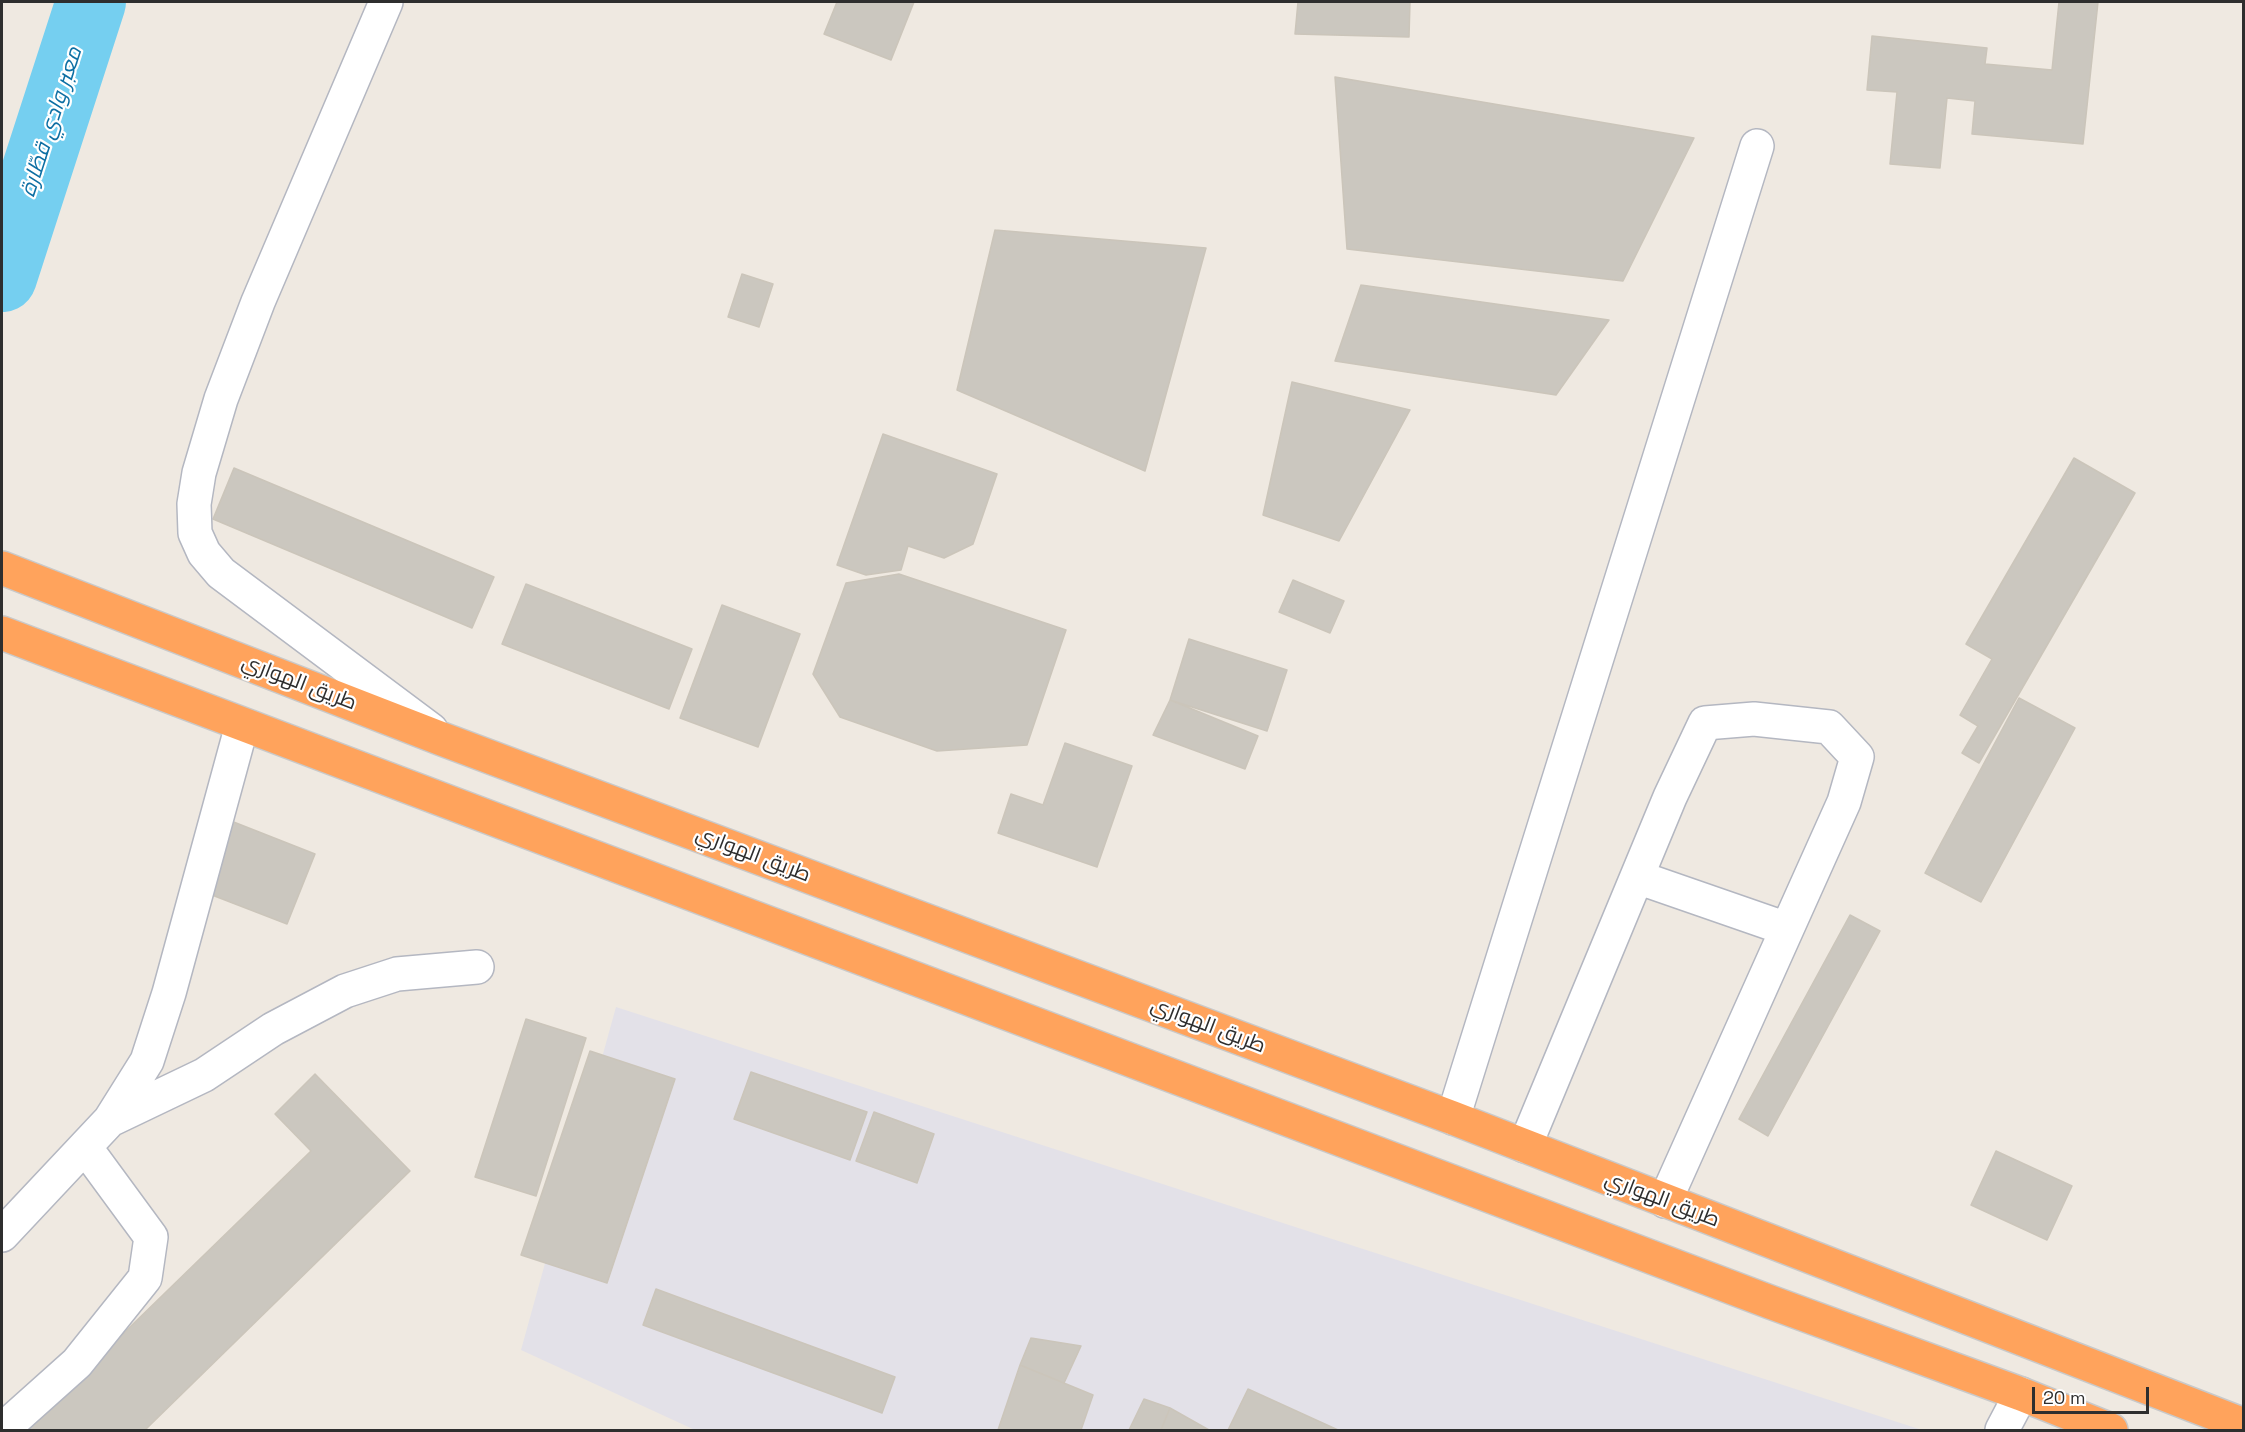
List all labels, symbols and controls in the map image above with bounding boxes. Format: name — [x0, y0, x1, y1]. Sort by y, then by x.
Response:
water label: معبر وادي قطّارة — [15, 44, 89, 200]
street label: طريق الهواري — [238, 650, 360, 716]
street label: طريق الهواري — [692, 822, 814, 888]
street label: طريق الهواري — [1147, 993, 1269, 1059]
street label: طريق الهواري — [1601, 1167, 1723, 1233]
scale bar — [2035, 1375, 2152, 1413]
text: 20 m — [2043, 1386, 2086, 1409]

